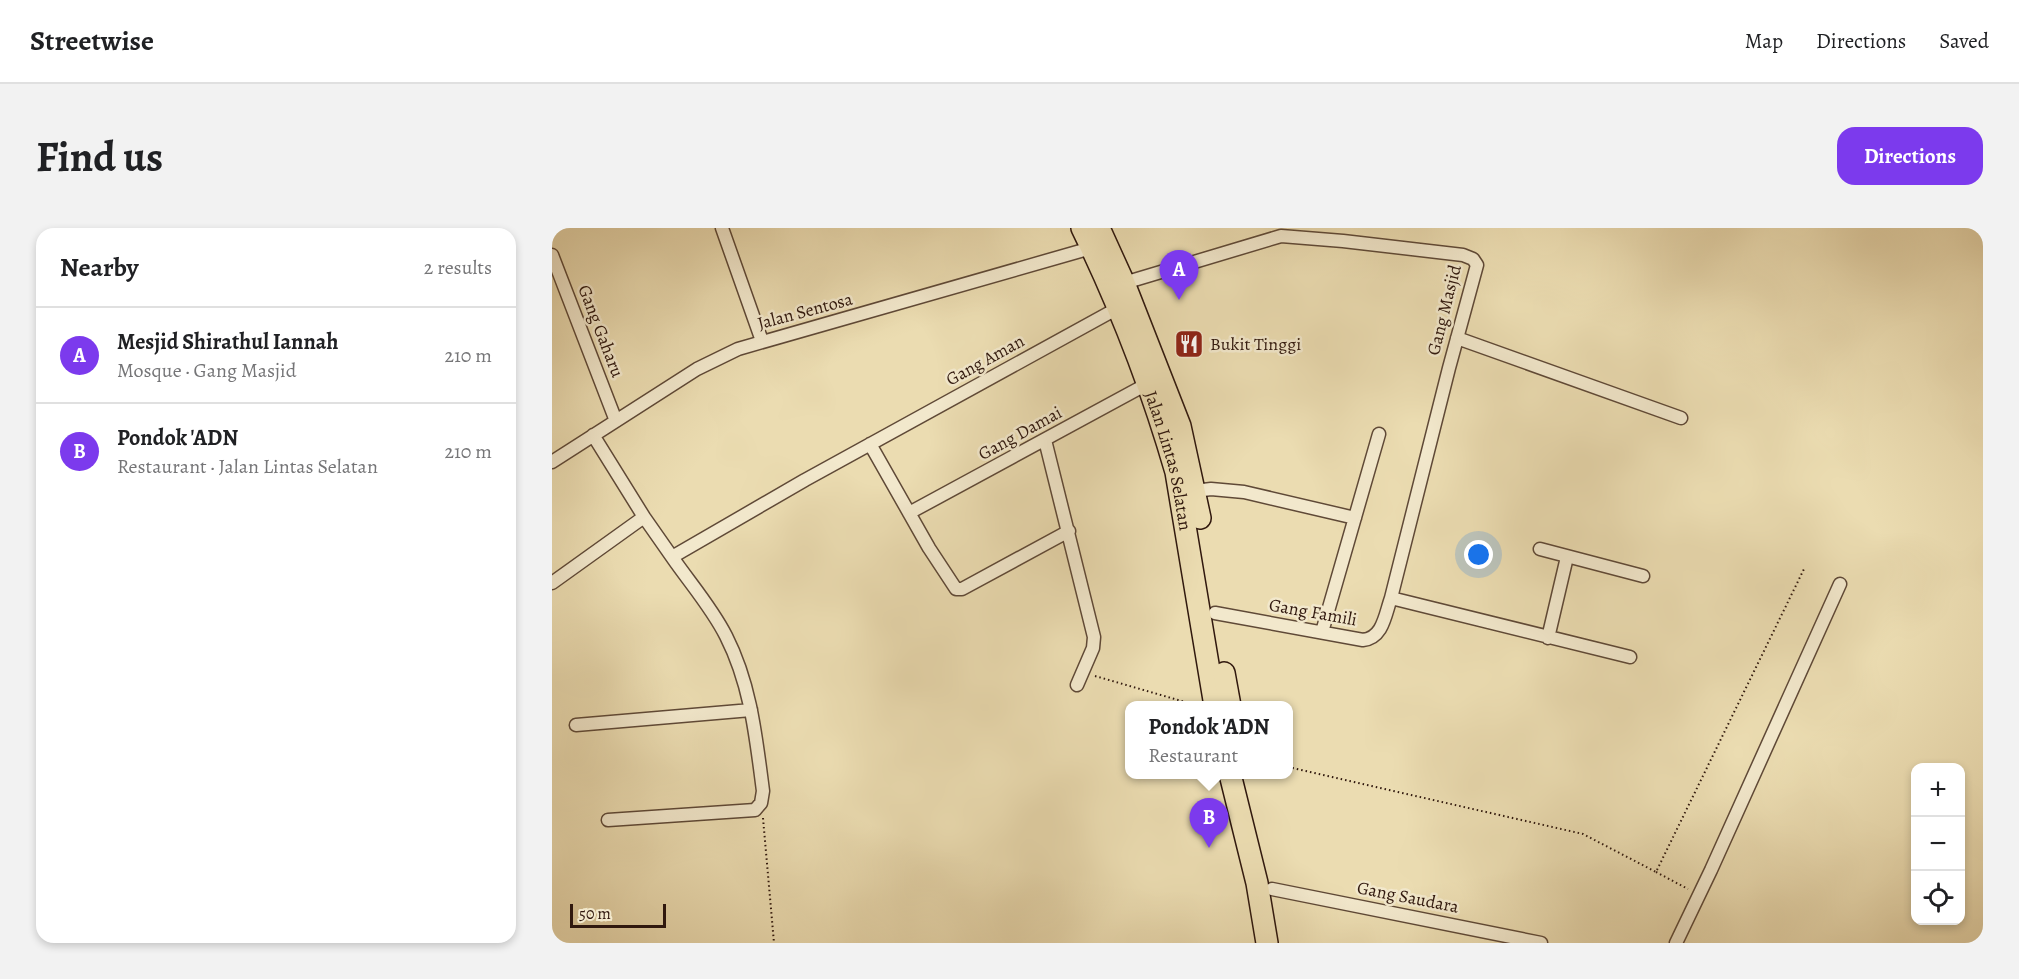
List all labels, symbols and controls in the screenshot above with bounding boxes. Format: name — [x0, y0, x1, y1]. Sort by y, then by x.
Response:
text: Streetwise — [30, 22, 154, 60]
text: Map — [1745, 27, 1783, 55]
text: Directions — [1816, 27, 1906, 55]
text: Saved — [1939, 27, 1989, 55]
button: Directions — [1837, 127, 1983, 185]
text: Find us — [36, 128, 163, 185]
text: Nearby — [60, 250, 139, 285]
pin: A — [1160, 250, 1198, 300]
text: 2 results — [424, 254, 492, 281]
street label: Gang Masjid — [1421, 262, 1467, 358]
street label: Gang Gaharu — [572, 281, 630, 381]
street label: Jalan Sentosa — [755, 287, 856, 335]
text: Mesjid Shirathul Iannah — [117, 327, 338, 357]
restaurant icon: Bukit Tinggi — [1173, 328, 1205, 360]
street label: Gang Aman — [942, 329, 1029, 391]
place label: Bukit Tinggi — [1210, 332, 1301, 356]
text: A — [73, 342, 86, 369]
text: 210 m — [444, 342, 492, 369]
text: Mosque · Gang Masjid — [117, 357, 296, 384]
street label: Jalan Lintas Selatan — [1139, 388, 1198, 532]
street label: Gang Damai — [974, 400, 1066, 466]
text: Pondok 'ADN — [117, 423, 238, 453]
text: B — [73, 438, 86, 465]
text: 210 m — [444, 438, 492, 465]
text: Restaurant · Jalan Lintas Selatan — [117, 453, 378, 480]
your location — [1464, 540, 1493, 569]
street label: Gang Famili — [1267, 592, 1359, 632]
popup — [1125, 701, 1293, 779]
text: Pondok 'ADN — [1148, 712, 1270, 742]
text: Restaurant — [1148, 742, 1238, 769]
map controls — [1911, 763, 1965, 925]
button: + — [1911, 763, 1965, 817]
pin: B — [1190, 798, 1228, 848]
button: − — [1911, 817, 1965, 871]
button: locate — [1911, 871, 1965, 925]
street label: Gang Saudara — [1355, 875, 1462, 919]
scale bar — [570, 901, 666, 928]
text: 50 m — [579, 903, 611, 925]

